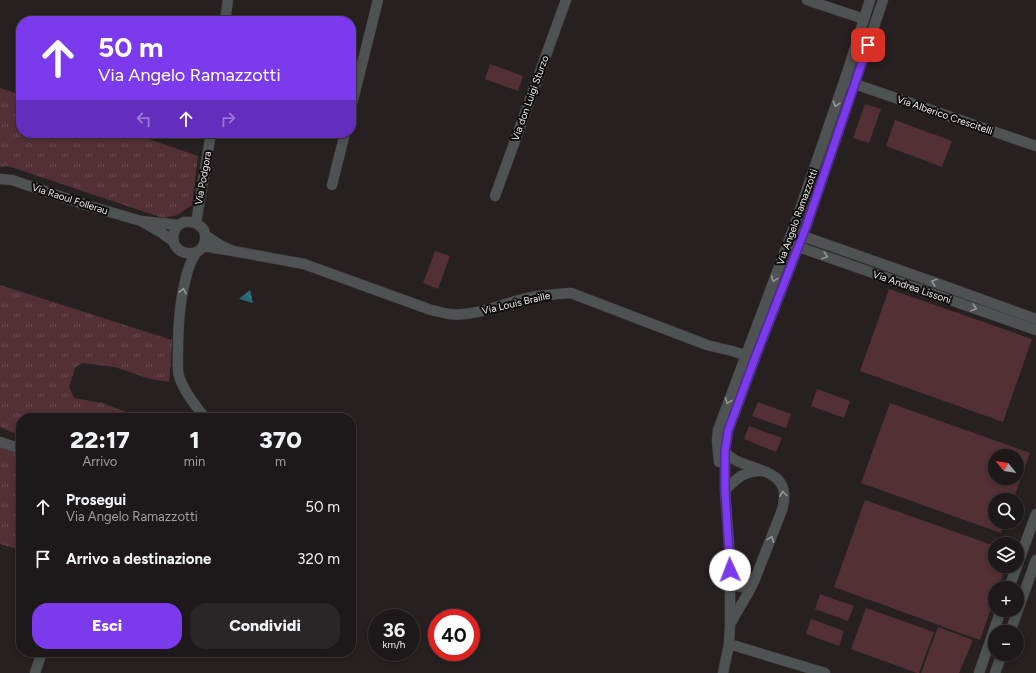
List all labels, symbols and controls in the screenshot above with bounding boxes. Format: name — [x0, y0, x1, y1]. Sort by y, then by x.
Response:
pin — [851, 28, 885, 62]
text: 50 m — [98, 30, 164, 64]
icon: ahead — [32, 32, 84, 84]
icon: arrive — [857, 34, 879, 56]
street label: Via don Luigi Sturzo — [509, 53, 552, 142]
text: Via Angelo Ramazzotti — [98, 64, 281, 86]
street label: Via Alberico Crescitelli — [895, 92, 995, 138]
one-way arrow — [832, 100, 841, 107]
icon: left — [133, 108, 155, 130]
icon: ahead — [175, 108, 197, 130]
icon: right — [217, 108, 239, 130]
street label: Via Podgora — [192, 150, 214, 206]
street label: Via Angelo Ramazzotti — [774, 167, 820, 267]
street label: Via Raoul Follerau — [30, 181, 110, 217]
one-way arrow — [821, 251, 828, 260]
street label: Via Andrea Lissoni — [871, 268, 953, 306]
one-way arrow — [771, 275, 779, 282]
one-way arrow — [930, 278, 937, 286]
one-way arrow — [178, 288, 186, 294]
street label: Via Louis Braille — [481, 289, 552, 317]
one-way arrow — [970, 304, 977, 312]
one-way arrow — [725, 397, 733, 404]
text: 22:17 — [70, 425, 130, 454]
text: 1 — [189, 425, 200, 454]
text: 370 — [259, 425, 302, 454]
north arrow — [988, 449, 1024, 485]
map controls — [988, 449, 1024, 661]
text: Arrivo — [83, 454, 117, 469]
text: min — [184, 454, 205, 469]
text: m — [275, 454, 286, 469]
text: Prosegui — [66, 491, 126, 509]
one-way arrow — [779, 491, 788, 497]
button: search — [988, 493, 1024, 529]
icon: ahead — [32, 496, 54, 518]
text: 50 m — [305, 498, 340, 516]
text: Via Angelo Ramazzotti — [66, 509, 198, 524]
one-way arrow — [766, 536, 774, 543]
button: layers — [988, 537, 1024, 573]
icon: arrive — [32, 548, 54, 570]
position arrow — [709, 549, 751, 591]
text: Arrivo a destinazione — [66, 550, 211, 568]
text: 320 m — [297, 550, 340, 568]
button: + — [988, 581, 1024, 617]
button: Esci — [32, 603, 182, 649]
button: Condividi — [190, 603, 340, 649]
speed limit sign: 40 — [428, 609, 480, 661]
text: 36 — [383, 618, 405, 642]
button: − — [988, 625, 1024, 661]
text: km/h — [383, 638, 405, 651]

